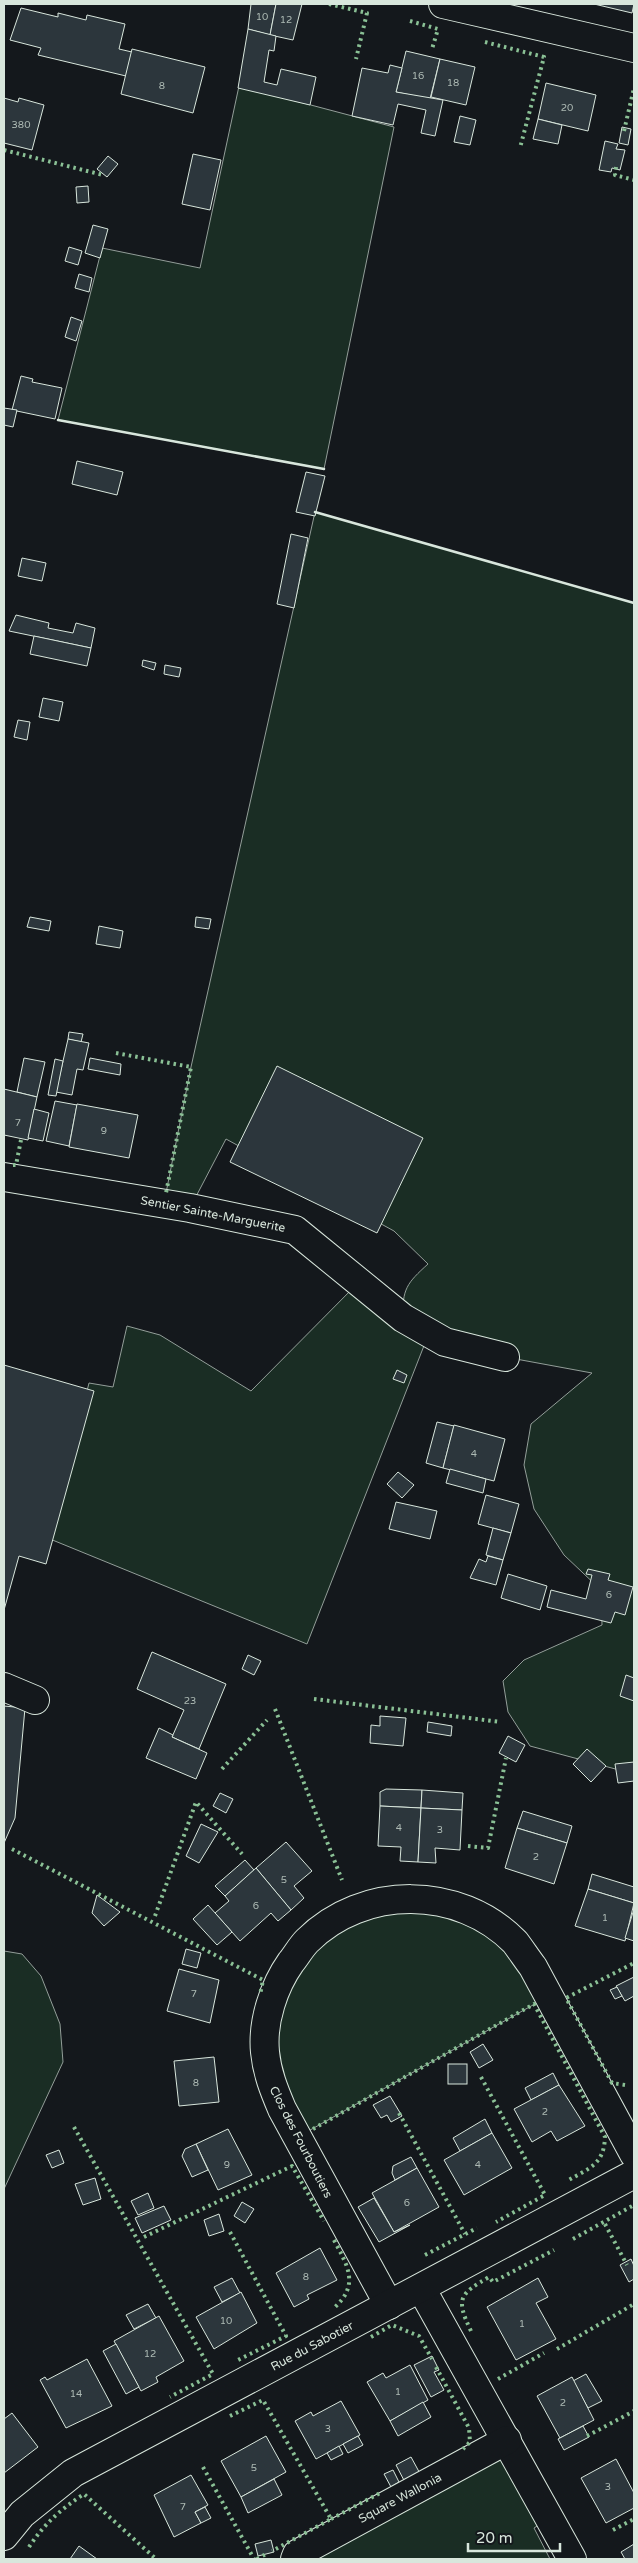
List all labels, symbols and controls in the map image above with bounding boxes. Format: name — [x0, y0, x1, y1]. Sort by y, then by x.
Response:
house number: 10 — [256, 11, 268, 23]
house number: 12 — [280, 14, 292, 26]
house number: 16 — [412, 70, 424, 82]
house number: 18 — [447, 77, 459, 89]
house number: 8 — [159, 80, 165, 92]
house number: 20 — [561, 102, 573, 114]
house number: 380 — [12, 119, 30, 131]
house number: 7 — [15, 1117, 21, 1129]
house number: 9 — [101, 1125, 107, 1137]
street label: Sentier Sainte-Marguerite — [139, 1193, 287, 1235]
house number: 4 — [471, 1448, 477, 1460]
house number: 6 — [606, 1589, 612, 1601]
house number: 23 — [184, 1695, 196, 1707]
house number: 4 — [396, 1822, 402, 1834]
house number: 3 — [437, 1824, 443, 1836]
house number: 2 — [533, 1851, 539, 1863]
house number: 5 — [281, 1874, 287, 1886]
house number: 6 — [253, 1900, 259, 1912]
house number: 1 — [602, 1912, 608, 1924]
house number: 7 — [191, 1988, 197, 2000]
house number: 8 — [193, 2077, 199, 2089]
street label: Clos des Fourboutiers — [267, 2084, 335, 2200]
house number: 2 — [542, 2106, 548, 2118]
house number: 9 — [224, 2159, 230, 2171]
house number: 4 — [475, 2159, 481, 2171]
house number: 6 — [404, 2197, 410, 2209]
house number: 8 — [303, 2271, 309, 2283]
house number: 10 — [220, 2315, 232, 2327]
street label: Rue du Sabotier — [268, 2318, 356, 2374]
house number: 1 — [519, 2318, 525, 2330]
house number: 12 — [144, 2348, 156, 2360]
house number: 1 — [395, 2386, 401, 2398]
house number: 14 — [70, 2388, 82, 2400]
house number: 2 — [560, 2397, 566, 2409]
house number: 3 — [325, 2423, 331, 2435]
house number: 5 — [251, 2462, 257, 2474]
street label: Square Wallonia — [356, 2470, 444, 2526]
house number: 3 — [605, 2481, 611, 2493]
house number: 7 — [180, 2501, 186, 2513]
scale bar — [468, 2520, 560, 2552]
text: 20 m — [476, 2529, 513, 2547]

